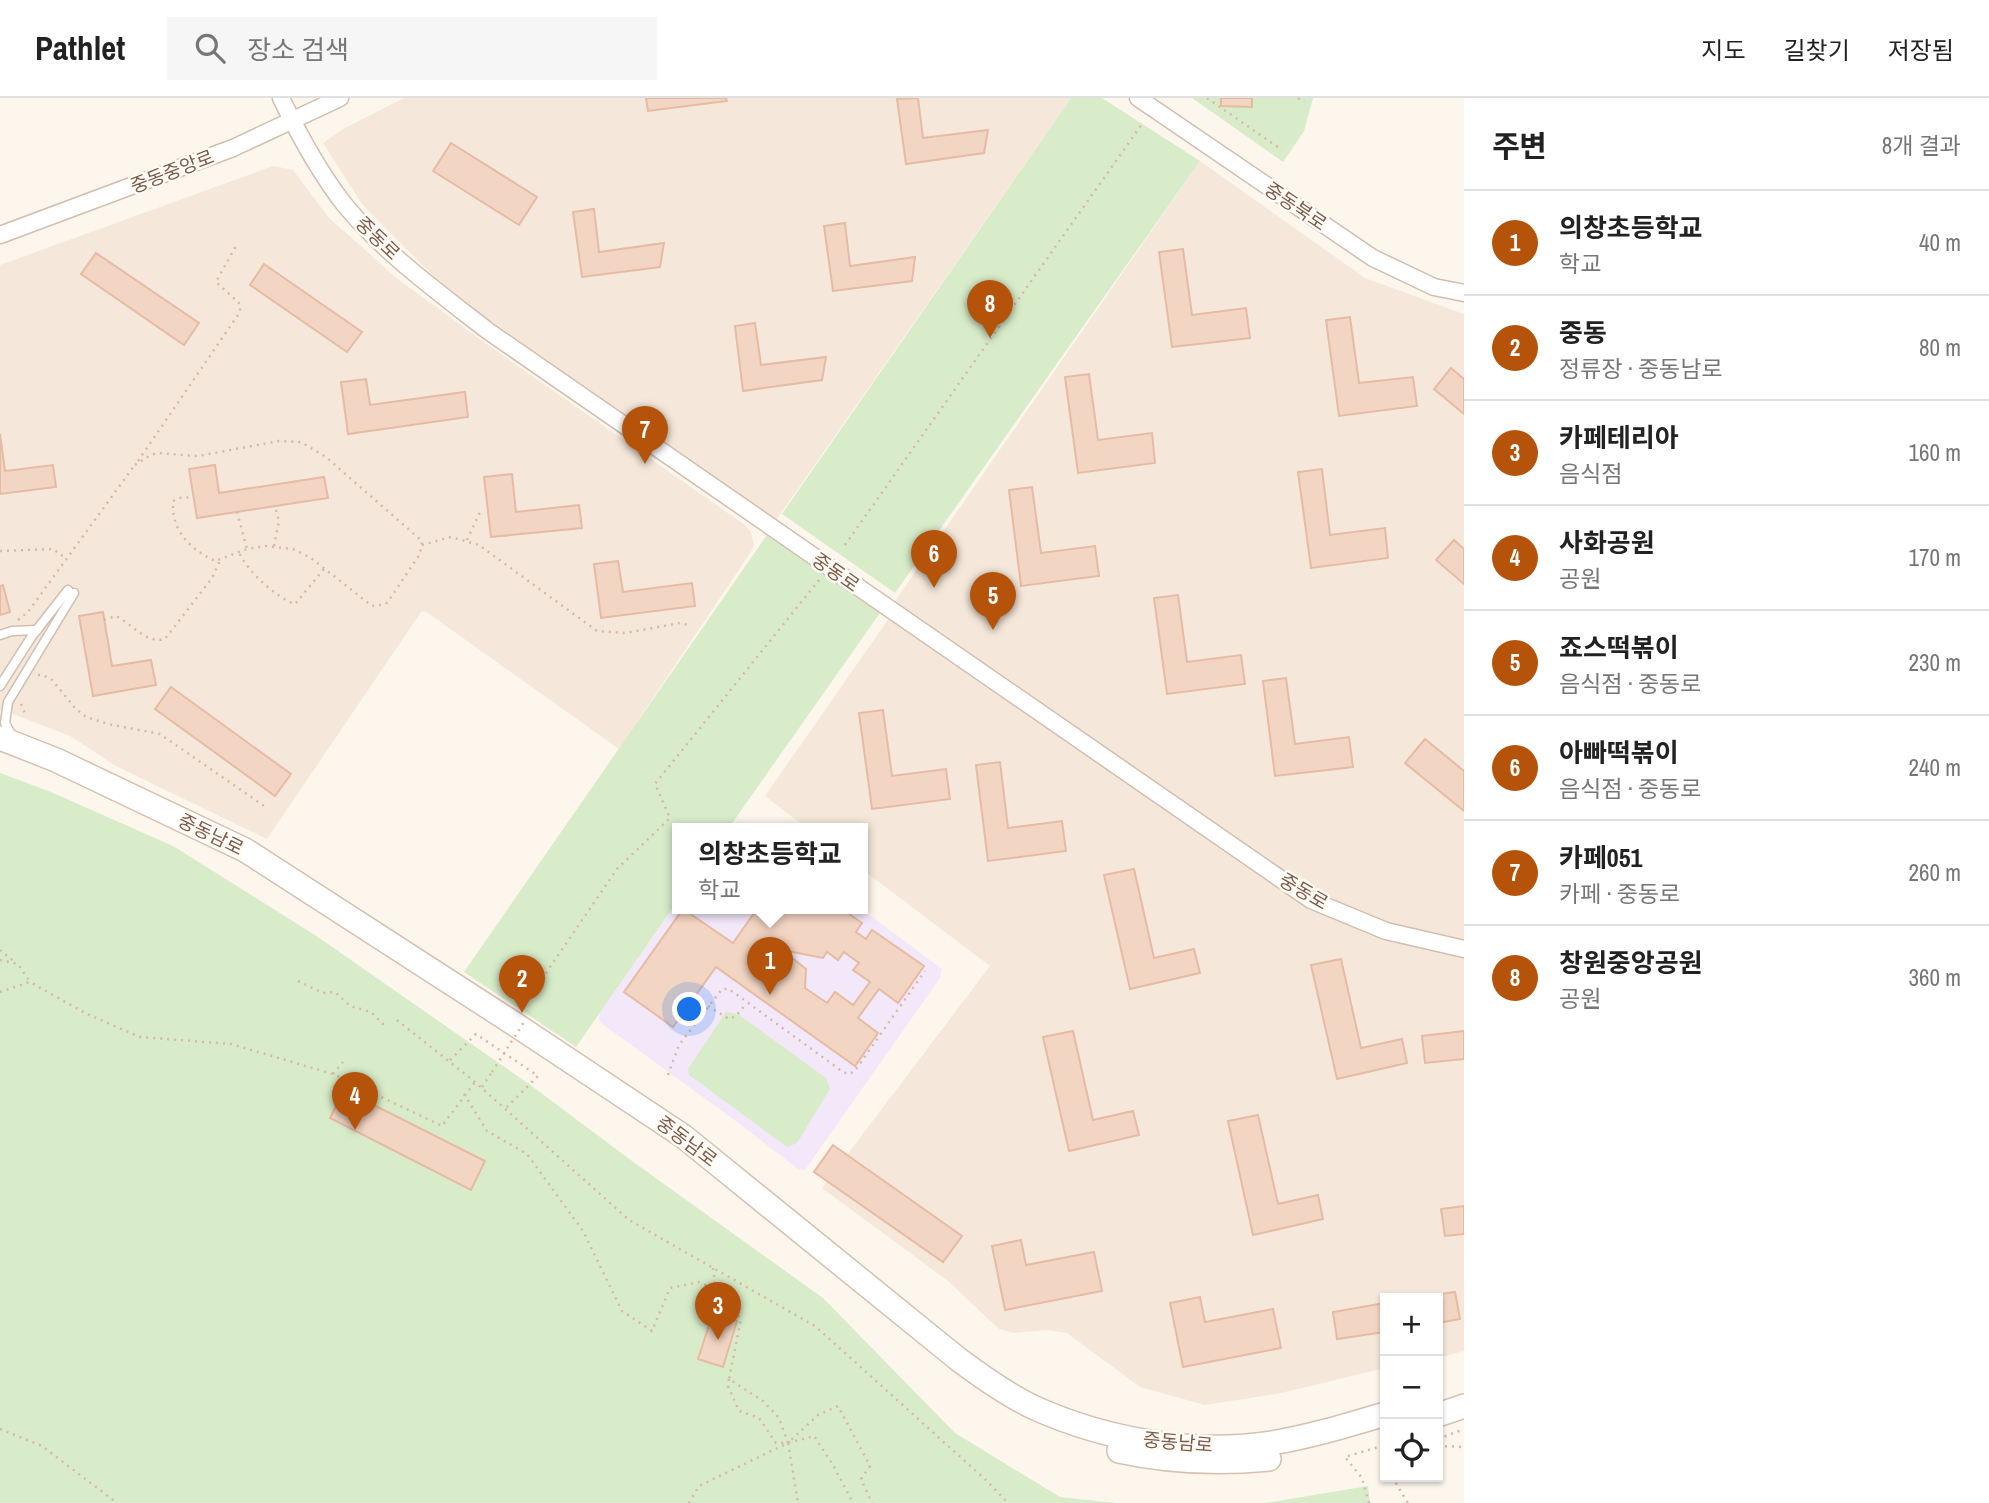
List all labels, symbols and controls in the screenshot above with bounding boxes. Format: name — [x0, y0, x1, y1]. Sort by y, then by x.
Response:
search box — [167, 17, 657, 80]
text: Pathlet — [35, 26, 125, 70]
icon: search — [191, 29, 229, 67]
text: 장소 검색 — [247, 32, 349, 67]
text: 지도 — [1701, 34, 1746, 66]
text: 길찾기 — [1784, 34, 1850, 66]
text: 저장됨 — [1888, 34, 1954, 66]
text: 주변 — [1492, 126, 1547, 166]
text: 8개 결과 — [1882, 130, 1961, 161]
street label: 중동중앙로 — [127, 143, 217, 199]
street label: 중동북로 — [1260, 176, 1332, 236]
street label: 중동로 — [350, 210, 406, 266]
text: 의창초등학교 — [1559, 210, 1703, 245]
text: 1 — [1510, 227, 1520, 258]
text: 40 m — [1919, 227, 1961, 258]
text: 학교 — [1559, 248, 1601, 279]
pin: 8 — [967, 280, 1013, 338]
text: 중동 — [1559, 315, 1607, 350]
text: 2 — [1510, 332, 1520, 363]
text: 80 m — [1919, 332, 1961, 363]
text: 정류장 · 중동남로 — [1559, 353, 1723, 384]
pin: 7 — [622, 406, 668, 464]
text: 카페테리아 — [1559, 420, 1679, 455]
text: 3 — [1510, 437, 1520, 468]
text: 160 m — [1909, 437, 1961, 468]
text: 음식점 — [1559, 458, 1622, 489]
text: 사화공원 — [1559, 525, 1655, 560]
pin: 6 — [911, 530, 957, 588]
text: 4 — [1510, 542, 1520, 573]
text: 170 m — [1909, 542, 1961, 573]
street label: 중동로 — [807, 546, 865, 598]
text: 공원 — [1559, 563, 1601, 594]
pin: 5 — [970, 572, 1016, 630]
text: 죠스떡볶이 — [1559, 630, 1679, 665]
text: 5 — [1510, 647, 1520, 678]
text: 230 m — [1909, 647, 1961, 678]
text: 음식점 · 중동로 — [1559, 668, 1702, 699]
text: 아빠떡볶이 — [1559, 735, 1679, 770]
text: 6 — [1510, 752, 1520, 783]
text: 240 m — [1909, 752, 1961, 783]
text: 음식점 · 중동로 — [1559, 773, 1702, 804]
street label: 중동남로 — [174, 807, 248, 861]
popup — [672, 823, 868, 914]
text: 의창초등학교 — [698, 836, 842, 871]
text: 카페051 — [1559, 840, 1642, 875]
text: 7 — [1510, 857, 1520, 888]
text: 260 m — [1909, 857, 1961, 888]
street label: 중동로 — [1275, 867, 1333, 915]
text: 학교 — [698, 874, 741, 905]
text: 카페 · 중동로 — [1559, 878, 1681, 909]
pin: 1 — [747, 937, 793, 995]
text: 창원중앙공원 — [1559, 945, 1703, 980]
pin: 2 — [499, 955, 545, 1013]
text: 8 — [1510, 962, 1520, 993]
text: 360 m — [1909, 962, 1961, 993]
text: 공원 — [1559, 983, 1601, 1014]
your location — [672, 992, 706, 1026]
pin: 4 — [332, 1072, 378, 1130]
street label: 중동남로 — [651, 1110, 723, 1172]
pin: 3 — [695, 1282, 741, 1340]
map controls — [1380, 1293, 1443, 1482]
button: + — [1380, 1293, 1443, 1356]
button: − — [1380, 1356, 1443, 1419]
button: locate — [1380, 1419, 1443, 1482]
street label: 중동남로 — [1142, 1426, 1214, 1458]

